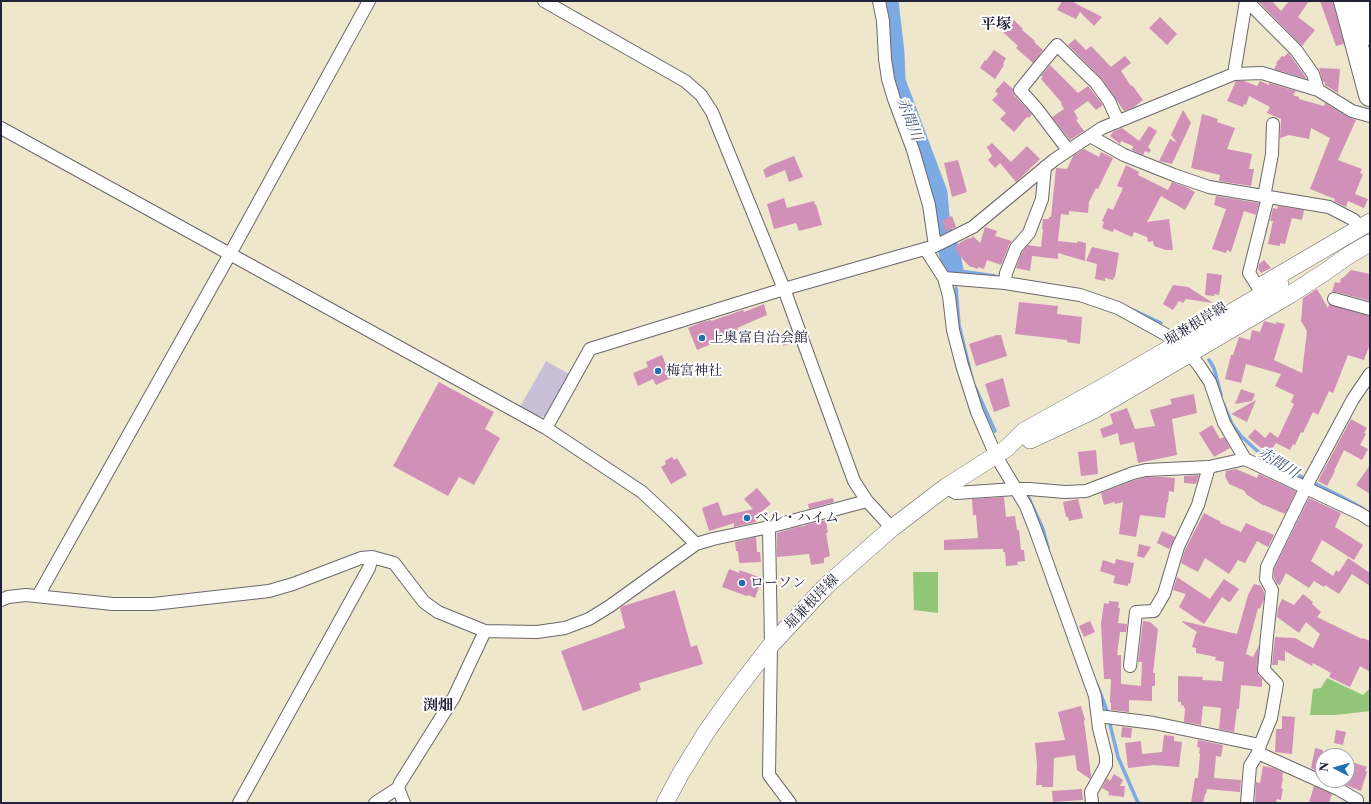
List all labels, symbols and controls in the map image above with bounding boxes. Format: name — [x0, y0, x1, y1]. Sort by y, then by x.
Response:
district label: 平塚 — [981, 16, 1011, 34]
water label: 赤間川 — [893, 95, 925, 143]
street label: 堀兼根岸線 — [1162, 299, 1230, 349]
place label: 上奥富自治会館 — [710, 330, 808, 346]
marker: 上奥富自治会館 — [697, 333, 707, 343]
place label: 梅宮神社 — [666, 363, 722, 379]
marker: 梅宮神社 — [653, 366, 663, 376]
water label: 赤間川 — [1254, 443, 1302, 483]
place label: ベル・ハイム — [755, 510, 839, 526]
marker: ベル・ハイム — [742, 513, 752, 523]
street label: 堀兼根岸線 — [782, 571, 842, 633]
place label: ローソン — [750, 575, 806, 591]
marker: ローソン — [737, 578, 747, 588]
district label: 渕畑 — [423, 697, 453, 715]
north arrow — [1315, 748, 1355, 788]
text: N — [1317, 761, 1332, 772]

